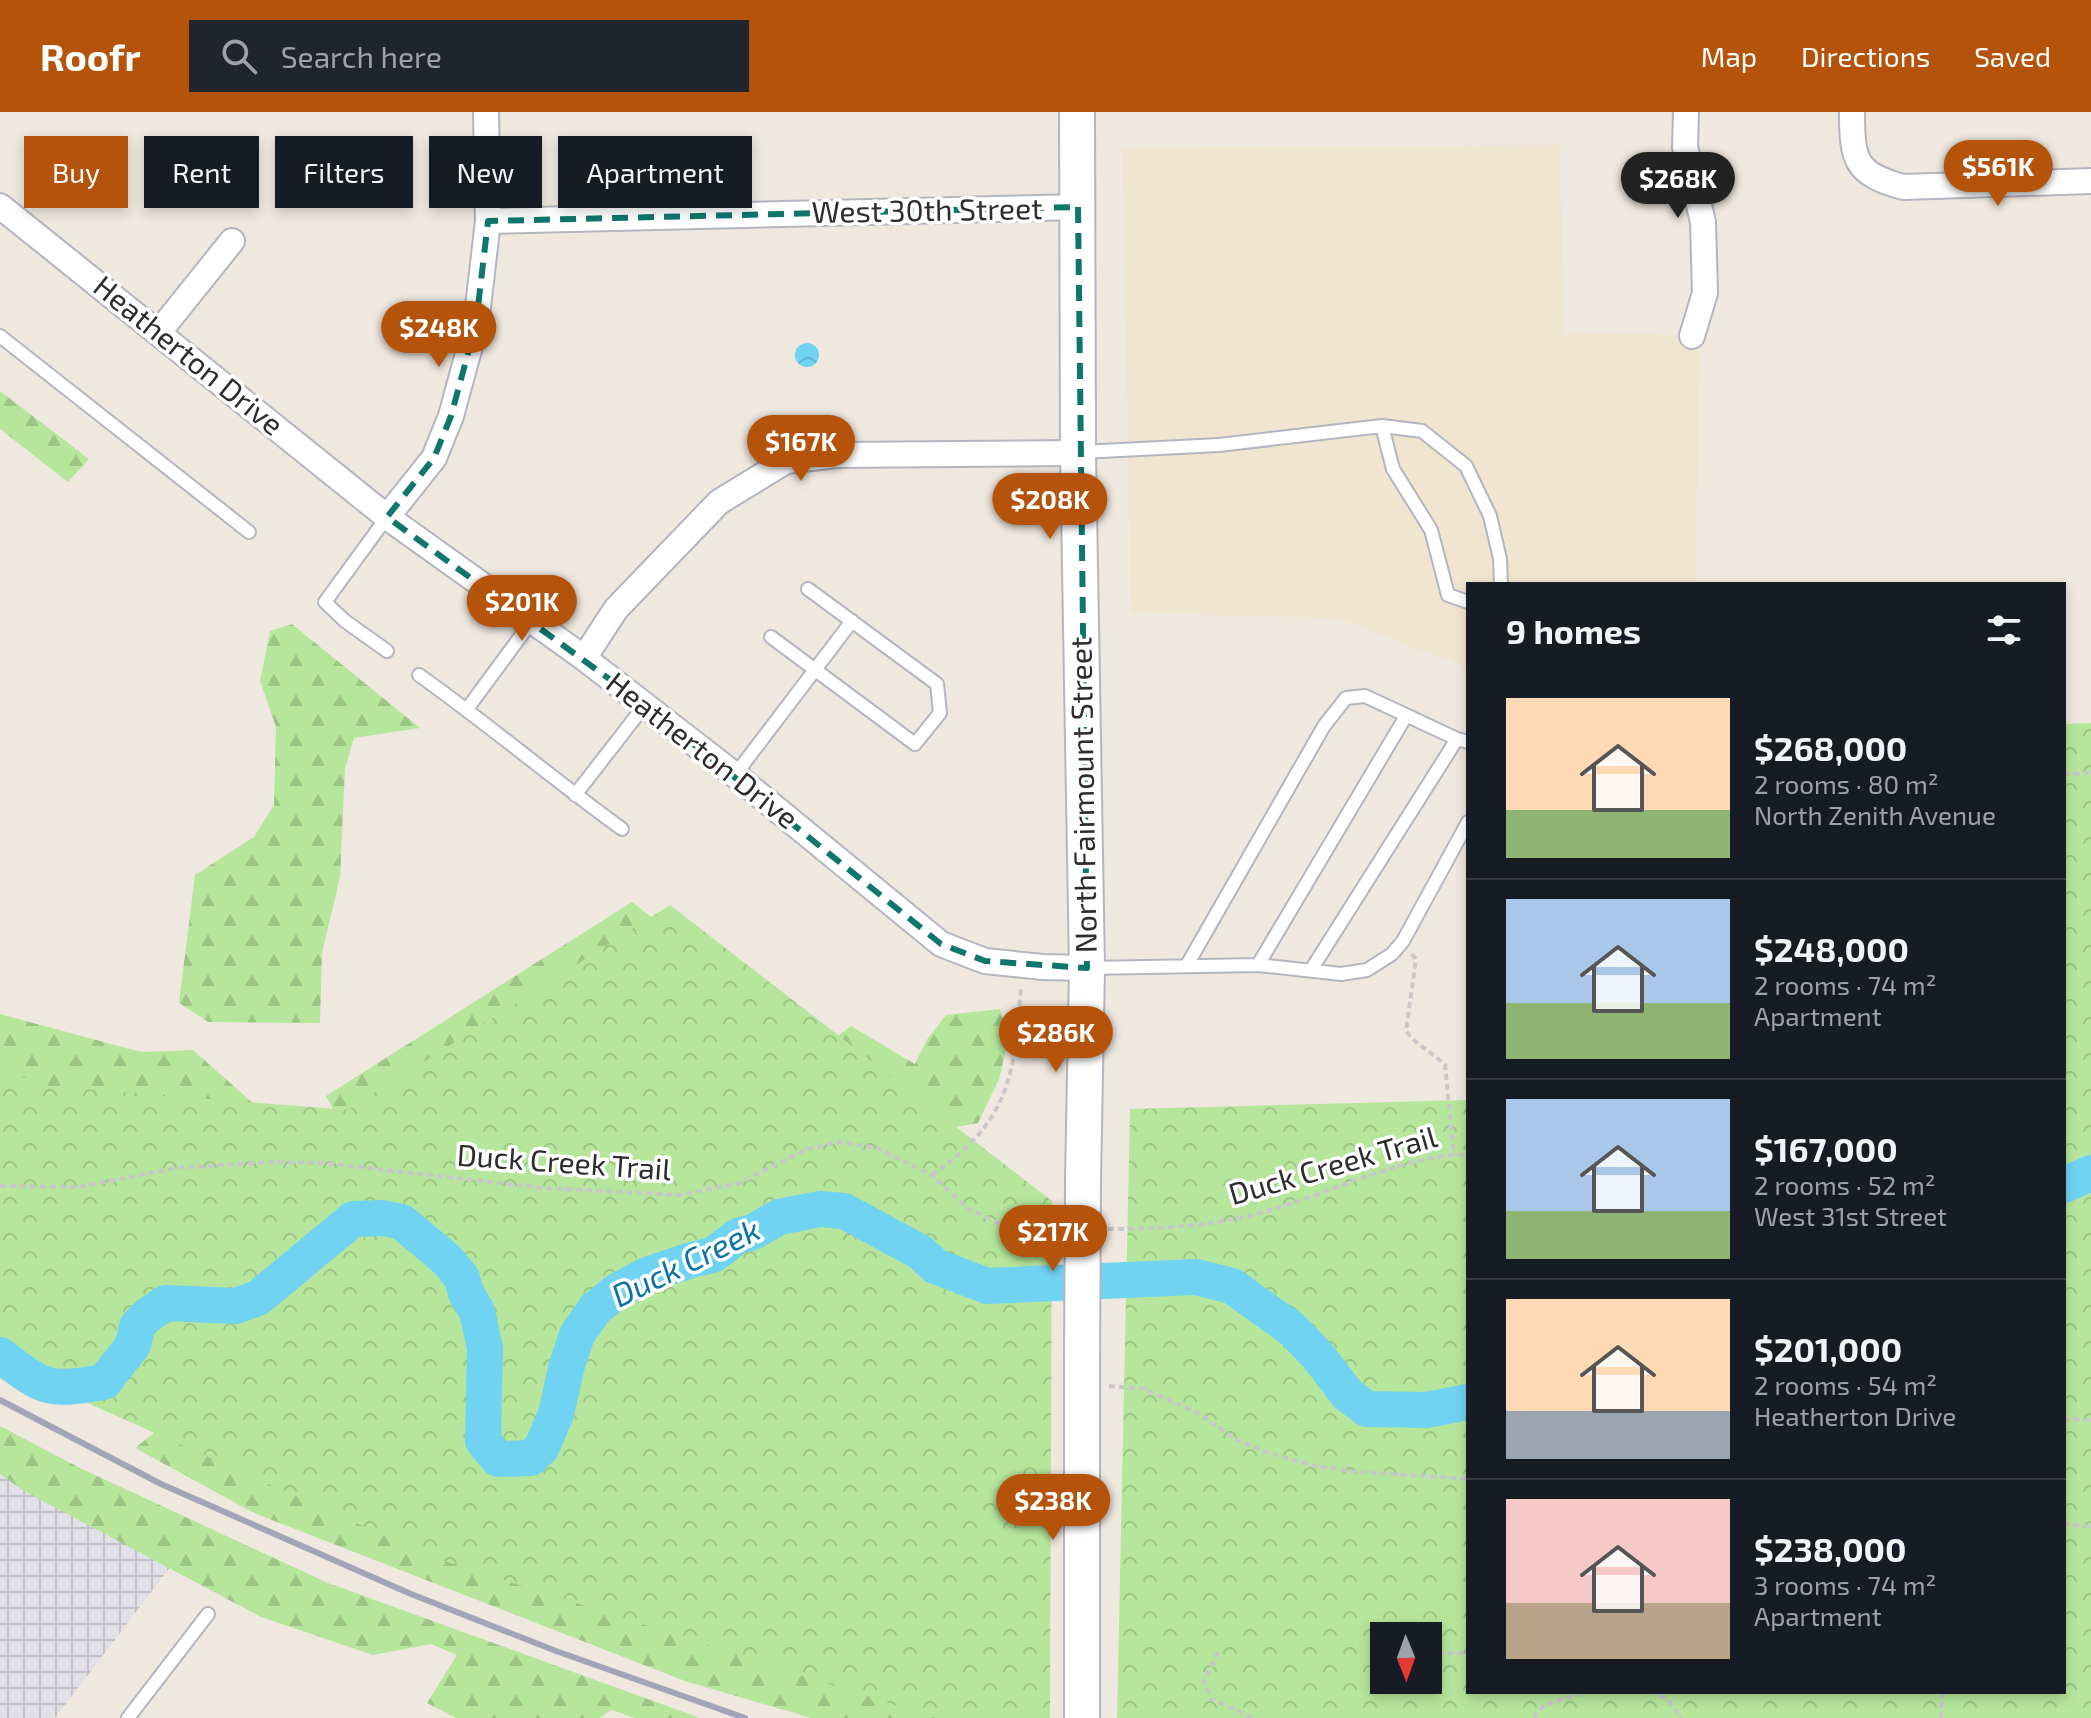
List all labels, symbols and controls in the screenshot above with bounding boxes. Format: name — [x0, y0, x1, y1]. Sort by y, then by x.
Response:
search box — [189, 20, 749, 92]
text: Roofr — [40, 33, 141, 79]
icon: search — [217, 34, 261, 78]
text: Search here — [281, 38, 442, 74]
text: Map — [1701, 39, 1757, 73]
text: Directions — [1801, 39, 1930, 73]
text: Saved — [1974, 39, 2051, 73]
chip: Buy — [24, 136, 128, 208]
chip: Rent — [144, 136, 259, 208]
chip: Filters — [275, 136, 413, 208]
chip: New — [429, 136, 542, 208]
chip: Apartment — [558, 136, 752, 208]
pin: $561K — [1942, 140, 2054, 208]
text: $561K — [1962, 150, 2034, 181]
pin: $268K — [1622, 152, 1734, 220]
text: $268K — [1639, 162, 1717, 193]
street label: West 30th Street — [811, 189, 1043, 229]
street label: Heatherton Drive — [87, 267, 291, 442]
pin: $248K — [383, 301, 495, 369]
text: $248K — [399, 311, 479, 342]
pin: $167K — [745, 415, 857, 483]
text: $167K — [765, 425, 837, 456]
pin: $208K — [994, 473, 1106, 541]
text: $208K — [1010, 483, 1090, 514]
pin: $201K — [466, 575, 578, 643]
text: $201K — [485, 585, 559, 616]
icon: filters — [1982, 608, 2026, 652]
text: 9 homes — [1506, 610, 1641, 651]
street label: North Fairmount Street — [1061, 636, 1103, 954]
street label: Heatherton Drive — [600, 663, 806, 835]
text: $268,000 — [1754, 727, 1907, 768]
icon: home — [1570, 730, 1666, 826]
text: 2 rooms · 80 m² — [1754, 768, 1939, 799]
text: North Zenith Avenue — [1754, 799, 1996, 830]
text: $248,000 — [1754, 928, 1909, 969]
icon: home — [1570, 931, 1666, 1027]
text: 2 rooms · 74 m² — [1754, 969, 1936, 1000]
text: Apartment — [1754, 1000, 1882, 1031]
pin: $286K — [1000, 1006, 1112, 1074]
text: $286K — [1017, 1016, 1095, 1047]
street label: Duck Creek Trail — [1224, 1117, 1441, 1211]
text: $167,000 — [1754, 1128, 1898, 1169]
icon: home — [1570, 1131, 1666, 1227]
street label: Duck Creek Trail — [456, 1136, 673, 1186]
text: 2 rooms · 52 m² — [1754, 1169, 1936, 1200]
text: West 31st Street — [1754, 1200, 1947, 1231]
pin: $217K — [997, 1205, 1109, 1273]
water label: Duck Creek — [605, 1209, 765, 1313]
text: $217K — [1017, 1215, 1089, 1246]
text: $201,000 — [1754, 1328, 1902, 1369]
icon: home — [1570, 1331, 1666, 1427]
text: 2 rooms · 54 m² — [1754, 1369, 1937, 1400]
text: Heatherton Drive — [1754, 1400, 1956, 1431]
pin: $238K — [997, 1474, 1109, 1542]
text: $238K — [1014, 1484, 1092, 1515]
text: $238,000 — [1754, 1528, 1907, 1569]
icon: home — [1570, 1531, 1666, 1627]
text: 3 rooms · 74 m² — [1754, 1569, 1936, 1600]
text: Apartment — [1754, 1600, 1882, 1631]
north arrow — [1370, 1622, 1442, 1694]
map controls — [1370, 1622, 1442, 1694]

